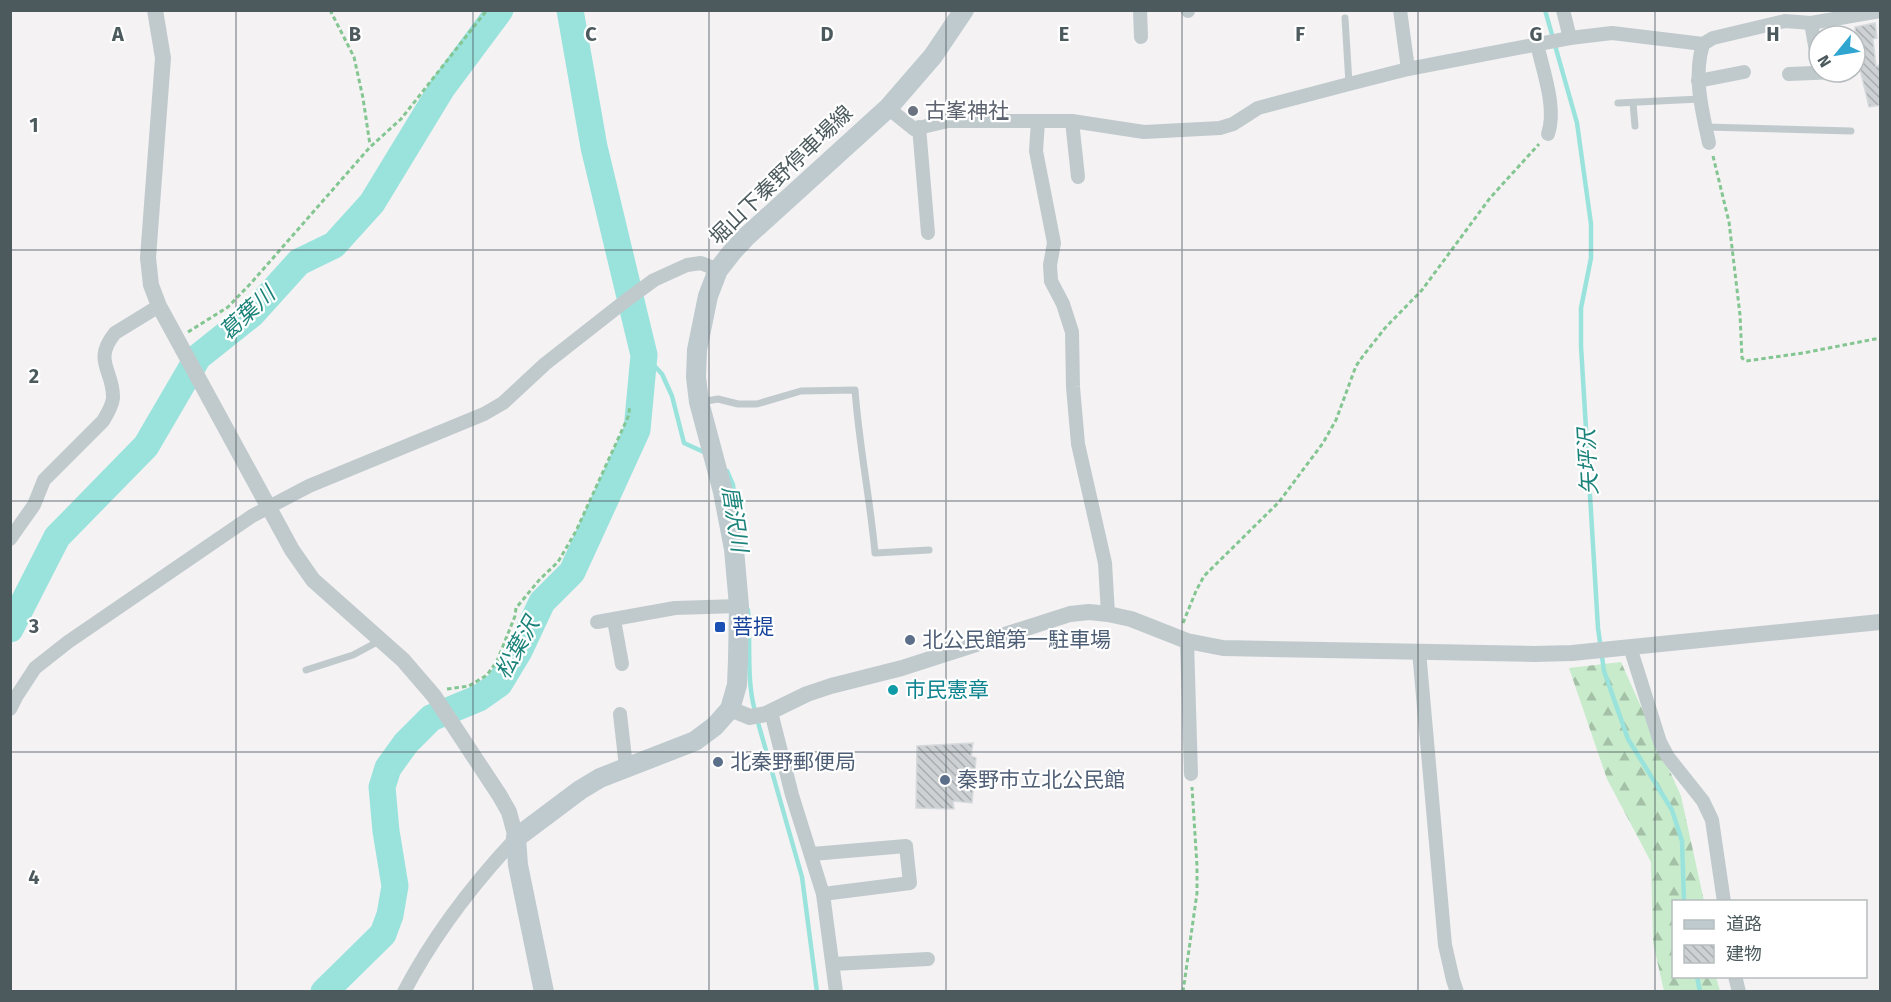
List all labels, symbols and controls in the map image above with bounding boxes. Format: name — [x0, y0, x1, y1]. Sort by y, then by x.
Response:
text: A — [111, 22, 125, 46]
text: B — [349, 22, 361, 46]
text: C — [585, 22, 597, 46]
text: D — [820, 22, 834, 46]
text: E — [1059, 22, 1069, 46]
text: F — [1295, 22, 1305, 46]
text: G — [1530, 22, 1542, 46]
text: H — [1766, 22, 1780, 46]
north arrow — [1807, 24, 1867, 84]
text: N — [1814, 52, 1835, 71]
place label: 古峯神社 — [925, 98, 1009, 124]
street label: 堀山下秦野停車場線 — [704, 100, 858, 250]
marker: 古峯神社 — [906, 104, 920, 118]
text: 1 — [29, 113, 39, 137]
water label: 葛葉川 — [214, 279, 282, 345]
text: 2 — [29, 364, 39, 388]
water label: 矢坪沢 — [1573, 425, 1603, 496]
water label: 唐沢川 — [717, 484, 754, 556]
water label: 松葉沢 — [489, 610, 546, 683]
text: 3 — [28, 614, 39, 638]
place label: 菩提 — [732, 614, 774, 640]
marker: 菩提 — [713, 620, 727, 634]
place label: 北公民館第一駐車場 — [922, 627, 1111, 653]
marker: 北公民館第一駐車場 — [903, 633, 917, 647]
place label: 市民憲章 — [905, 677, 989, 703]
marker: 市民憲章 — [886, 683, 900, 697]
place label: 北秦野郵便局 — [730, 749, 856, 775]
marker: 北秦野郵便局 — [711, 755, 725, 769]
place label: 秦野市立北公民館 — [957, 767, 1125, 793]
marker: 秦野市立北公民館 — [938, 773, 952, 787]
text: 4 — [28, 865, 40, 889]
legend — [1672, 900, 1867, 978]
text: 道路 — [1726, 913, 1762, 935]
text: 建物 — [1726, 943, 1762, 965]

